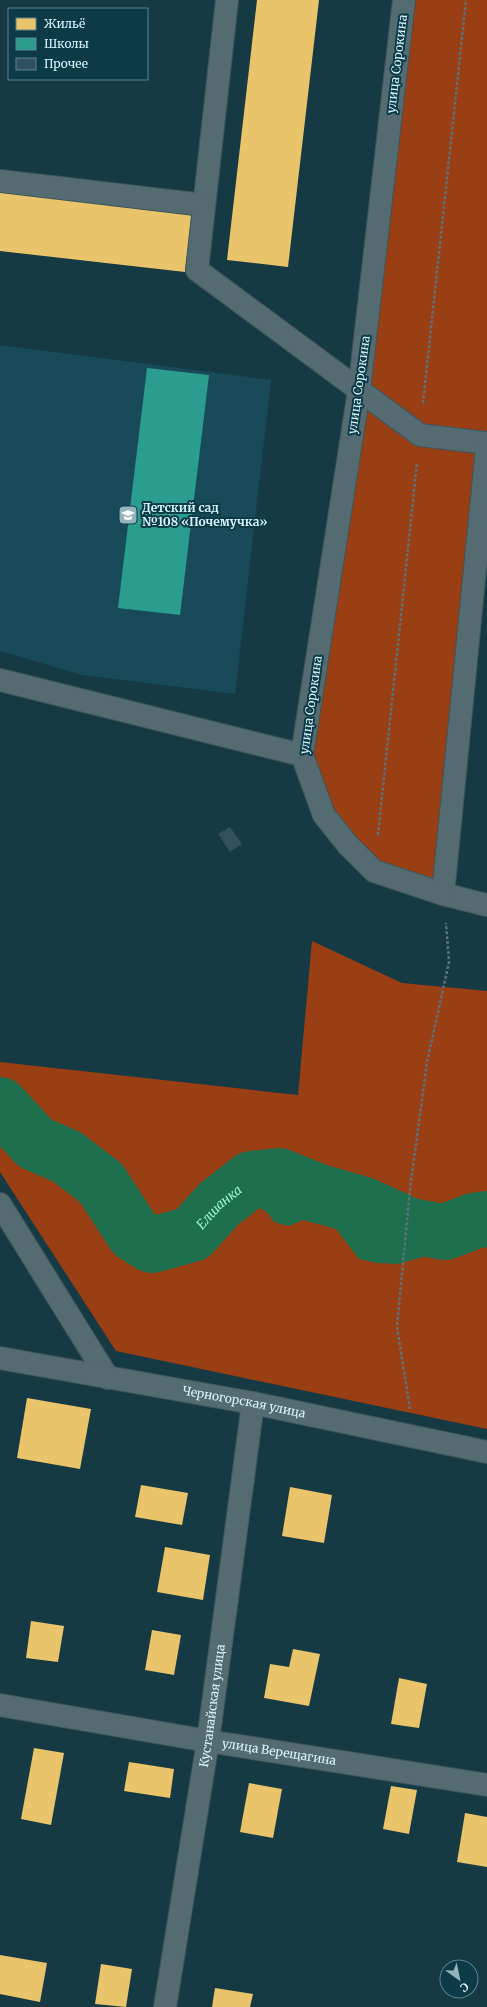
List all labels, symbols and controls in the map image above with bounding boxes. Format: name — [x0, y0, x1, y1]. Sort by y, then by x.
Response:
legend — [8, 8, 148, 80]
street label: улица Сорокина — [383, 13, 410, 114]
text: Жильё — [44, 16, 85, 31]
text: Школы — [44, 36, 89, 51]
text: Прочее — [44, 56, 88, 71]
street label: улица Сорокина — [344, 334, 373, 435]
place label: Детский сад №108 «Почемучка» — [142, 500, 268, 529]
school or university icon: Детский сад №108 «Почемучка» — [117, 504, 139, 526]
street label: улица Сорокина — [296, 654, 325, 755]
water label: Елшанка — [193, 1181, 245, 1233]
street label: Черногорская улица — [182, 1383, 307, 1421]
street label: Кустанайская улица — [196, 1643, 228, 1768]
street label: улица Верещагина — [221, 1735, 338, 1768]
north arrow — [439, 1959, 479, 1999]
text: С — [458, 1980, 471, 1995]

